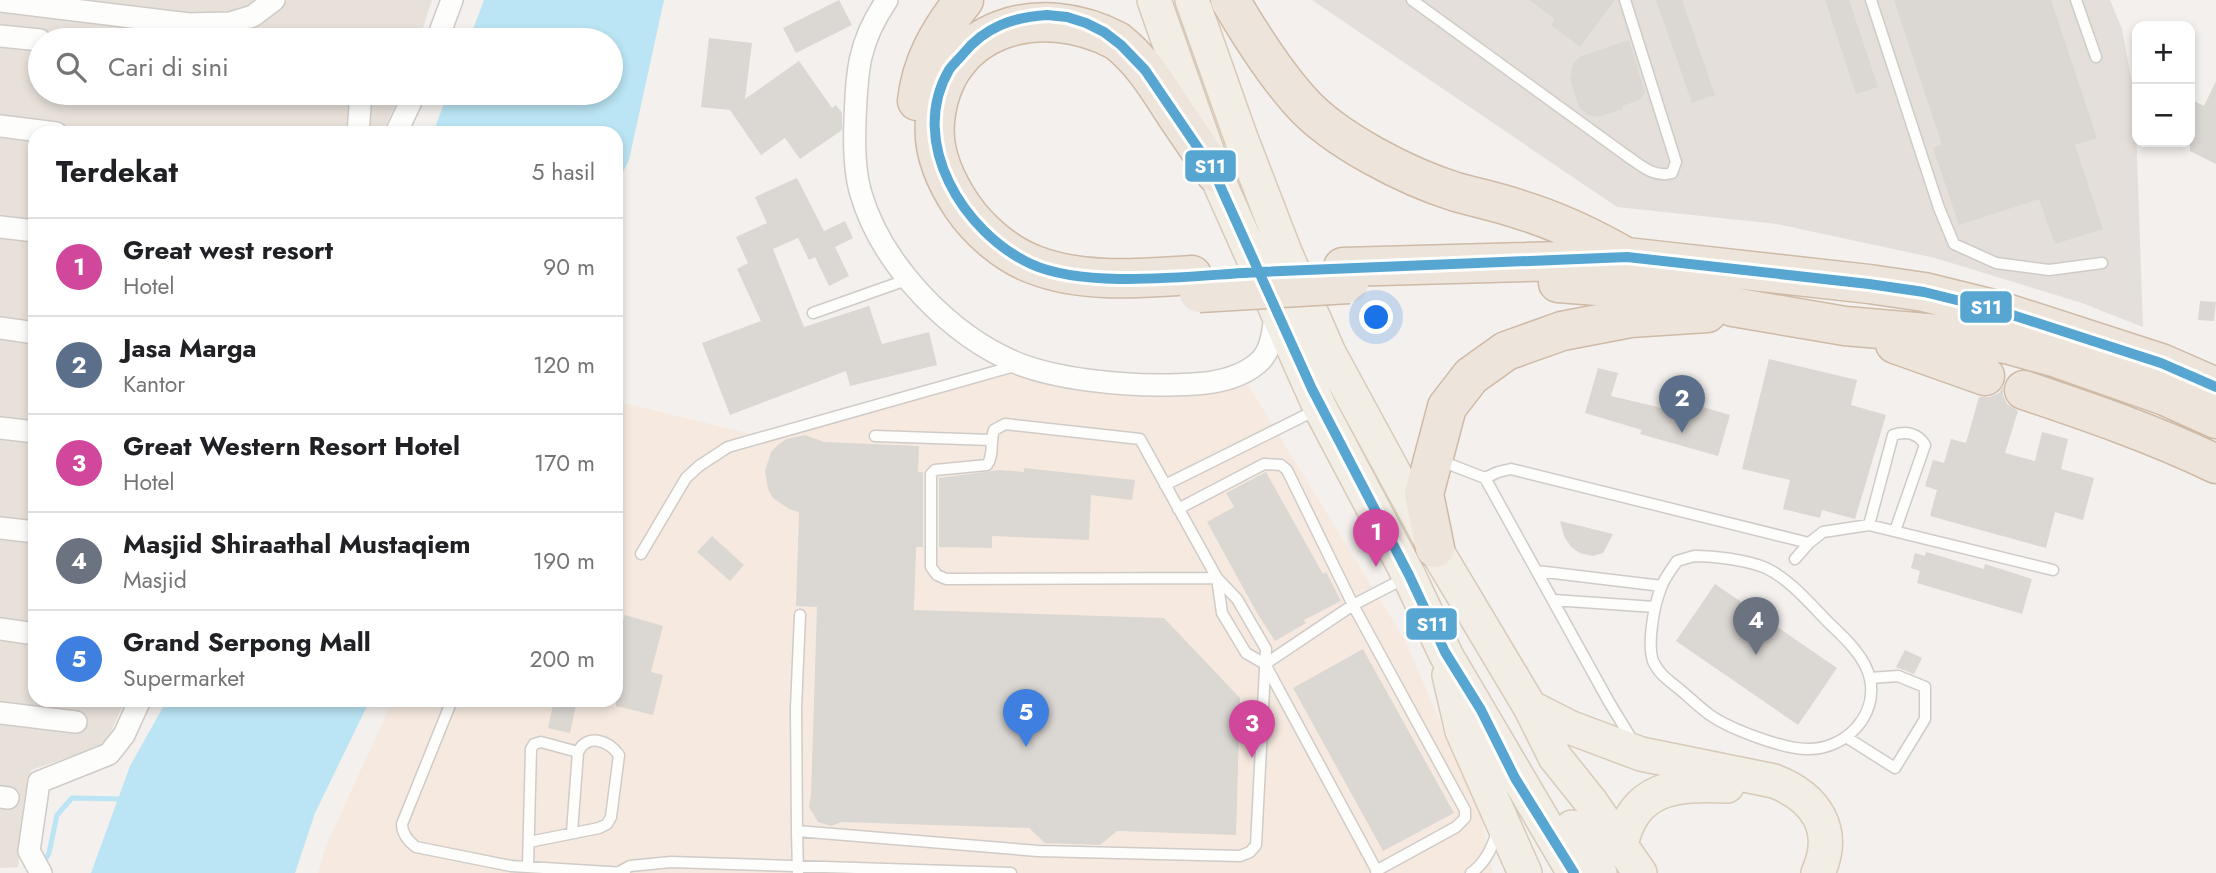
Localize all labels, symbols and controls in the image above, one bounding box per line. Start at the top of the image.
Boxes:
map controls [2132,21,2195,147]
button: + [2132,21,2195,84]
search box [28,28,623,105]
icon: search [52,48,90,86]
text: Cari di sini [108,48,229,86]
button: − [2132,84,2195,147]
line badge: S11 [1184,149,1237,183]
text: Terdekat [56,150,178,193]
text: S11 [1194,153,1226,180]
text: 5 hasil [531,155,595,189]
text: Great west resort [123,231,333,269]
text: 1 [73,250,85,284]
text: 90 m [543,250,595,284]
text: Hotel [123,269,175,303]
line badge: S11 [1959,290,2013,324]
text: S11 [1970,294,2002,321]
your location [1359,300,1393,334]
text: Jasa Marga [123,329,257,367]
text: 2 [71,348,87,382]
text: 120 m [533,348,595,382]
text: Kantor [123,367,185,401]
pin: 2 [1659,375,1705,433]
text: Great Western Resort Hotel [123,427,460,465]
text: 3 [72,446,86,480]
text: 170 m [534,446,595,480]
text: Hotel [123,465,175,499]
pin: 1 [1353,509,1399,567]
text: Masjid Shiraathal Mustaqiem [123,525,471,563]
text: 4 [71,544,87,578]
text: 190 m [533,544,595,578]
text: Masjid [123,563,187,597]
pin: 4 [1733,597,1779,655]
line badge: S11 [1405,607,1458,641]
text: S11 [1416,611,1448,638]
text: Grand Serpong Mall [123,623,371,661]
text: 5 [72,642,86,676]
text: 200 m [529,642,595,676]
text: Supermarket [123,661,245,695]
pin: 5 [1003,689,1049,747]
pin: 3 [1229,700,1275,758]

